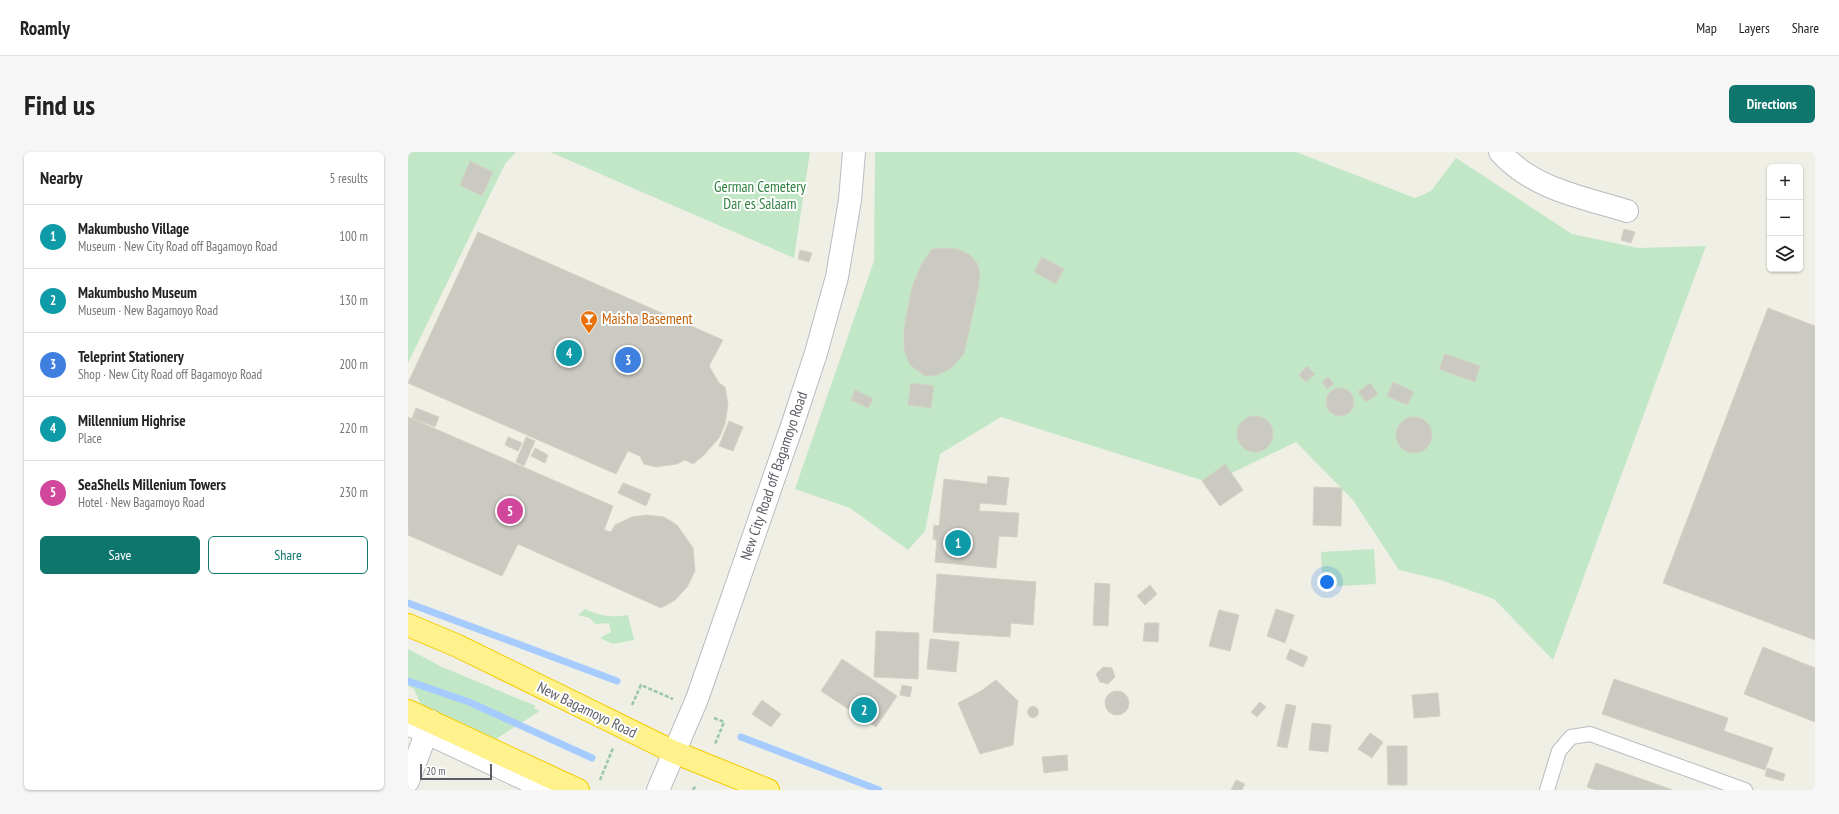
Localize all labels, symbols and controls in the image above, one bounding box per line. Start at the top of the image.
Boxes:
text: Roamly [20,16,70,40]
text: Map [1696,19,1717,37]
text: Layers [1739,19,1770,37]
text: Share [1792,19,1819,37]
button: Directions [1729,85,1815,123]
text: Find us [24,86,95,123]
map controls [1767,164,1803,272]
button: + [1767,164,1803,200]
text: Nearby [40,167,83,189]
text: 5 results [329,170,368,187]
park label: German Cemetery Dar es Salaam [714,177,806,213]
button: − [1767,200,1803,236]
text: Makumbusho Village [78,219,189,238]
text: 1 [50,228,56,245]
text: 100 m [339,228,368,245]
button: layers [1767,236,1803,272]
text: Museum · New City Road off Bagamoyo Road [78,238,277,255]
text: Makumbusho Museum [78,283,197,302]
text: 2 [50,292,56,309]
text: 130 m [339,292,368,309]
text: Museum · New Bagamoyo Road [78,302,218,319]
bar icon: Maisha Basement [579,309,599,334]
place label: Maisha Basement [602,309,693,328]
pin: 4 [556,338,582,368]
pin: 3 [615,345,641,375]
text: Teleprint Stationery [78,347,184,366]
text: 3 [50,356,56,373]
text: 200 m [339,356,368,373]
text: Shop · New City Road off Bagamoyo Road [78,366,262,383]
street label: New City Road off Bagamoyo Road [736,389,811,563]
text: Millennium Highrise [78,411,186,430]
text: 4 [50,420,56,437]
text: 220 m [339,420,368,437]
text: Place [78,430,102,447]
text: SeaShells Millenium Towers [78,475,226,494]
text: 5 [50,484,56,501]
text: 230 m [339,484,368,501]
text: Hotel · New Bagamoyo Road [78,494,205,511]
pin: 5 [497,496,523,526]
pin: 1 [945,528,971,558]
button: Save [40,536,200,574]
button: Share [208,536,368,574]
your location [1317,572,1337,592]
street label: New Bagamoyo Road [534,677,640,742]
pin: 2 [851,695,877,725]
scale bar [420,762,492,781]
text: 20 m [426,764,445,778]

